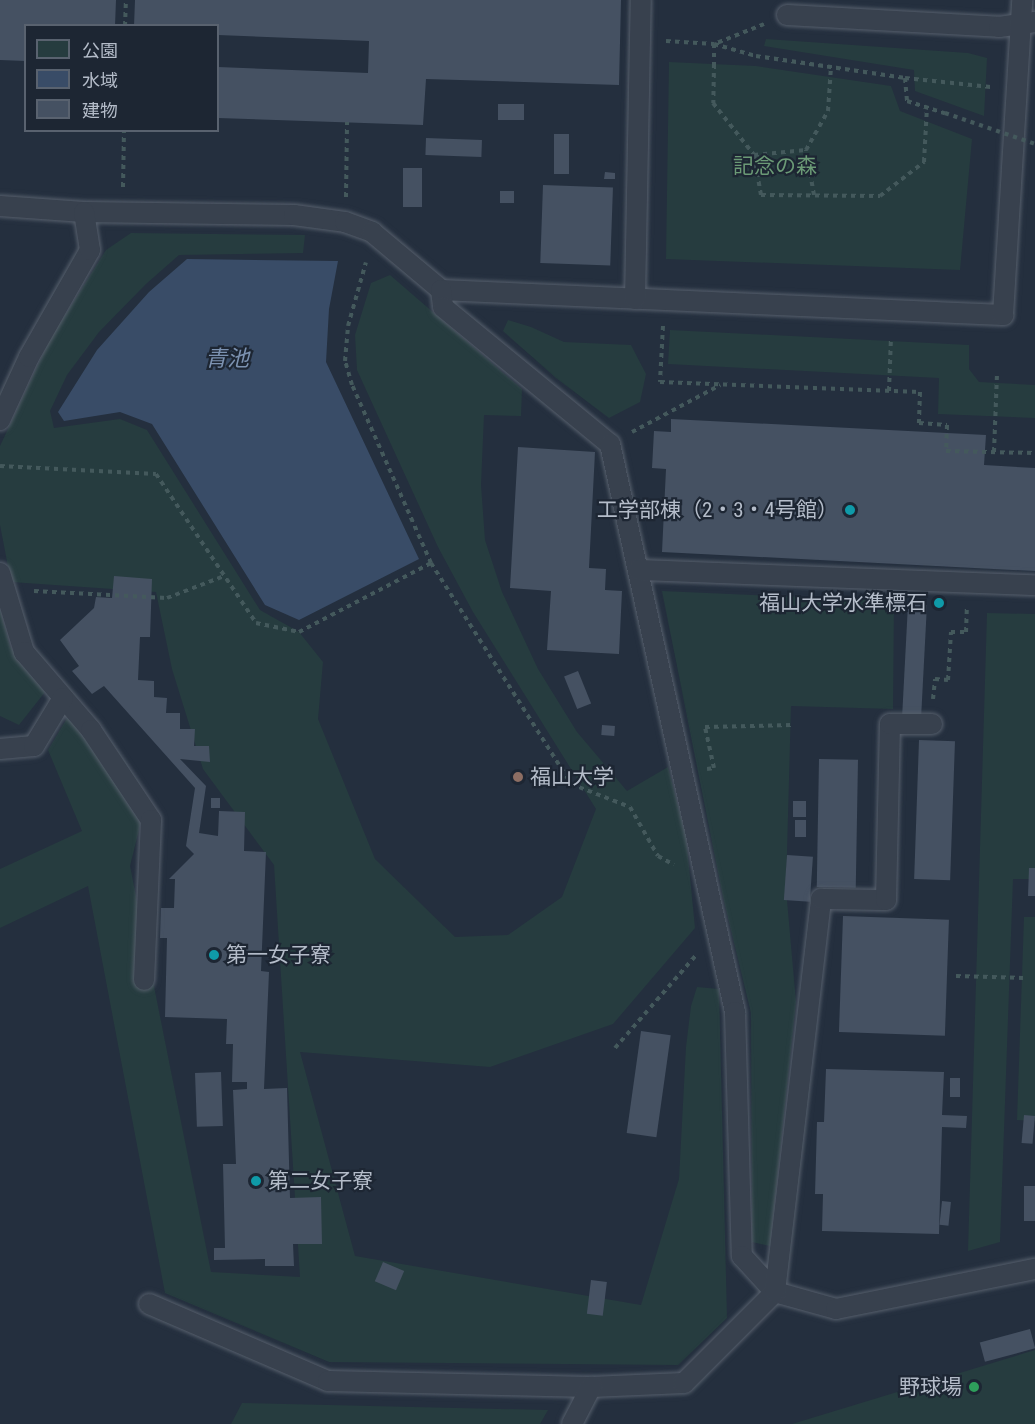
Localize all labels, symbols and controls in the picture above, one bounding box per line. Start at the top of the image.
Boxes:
legend [24,24,219,132]
text: 公園 [82,40,118,61]
text: 水域 [82,70,118,91]
text: 建物 [82,100,118,121]
park label: 記念の森 [733,153,817,179]
water label: 青池 [205,346,249,372]
place label: 工学部棟（2・3・4号館） [597,497,838,523]
marker: 工学部棟（2・3・4号館） [843,503,857,517]
place label: 福山大学水準標石 [759,590,927,616]
marker: 福山大学水準標石 [932,596,946,610]
place label: 福山大学 [530,764,614,790]
marker: 福山大学 [511,770,525,784]
place label: 第一女子寮 [226,942,331,968]
marker: 第一女子寮 [207,948,221,962]
place label: 第二女子寮 [268,1168,373,1194]
marker: 第二女子寮 [249,1174,263,1188]
place label: 野球場 [899,1374,962,1400]
marker: 野球場 [967,1380,981,1394]

